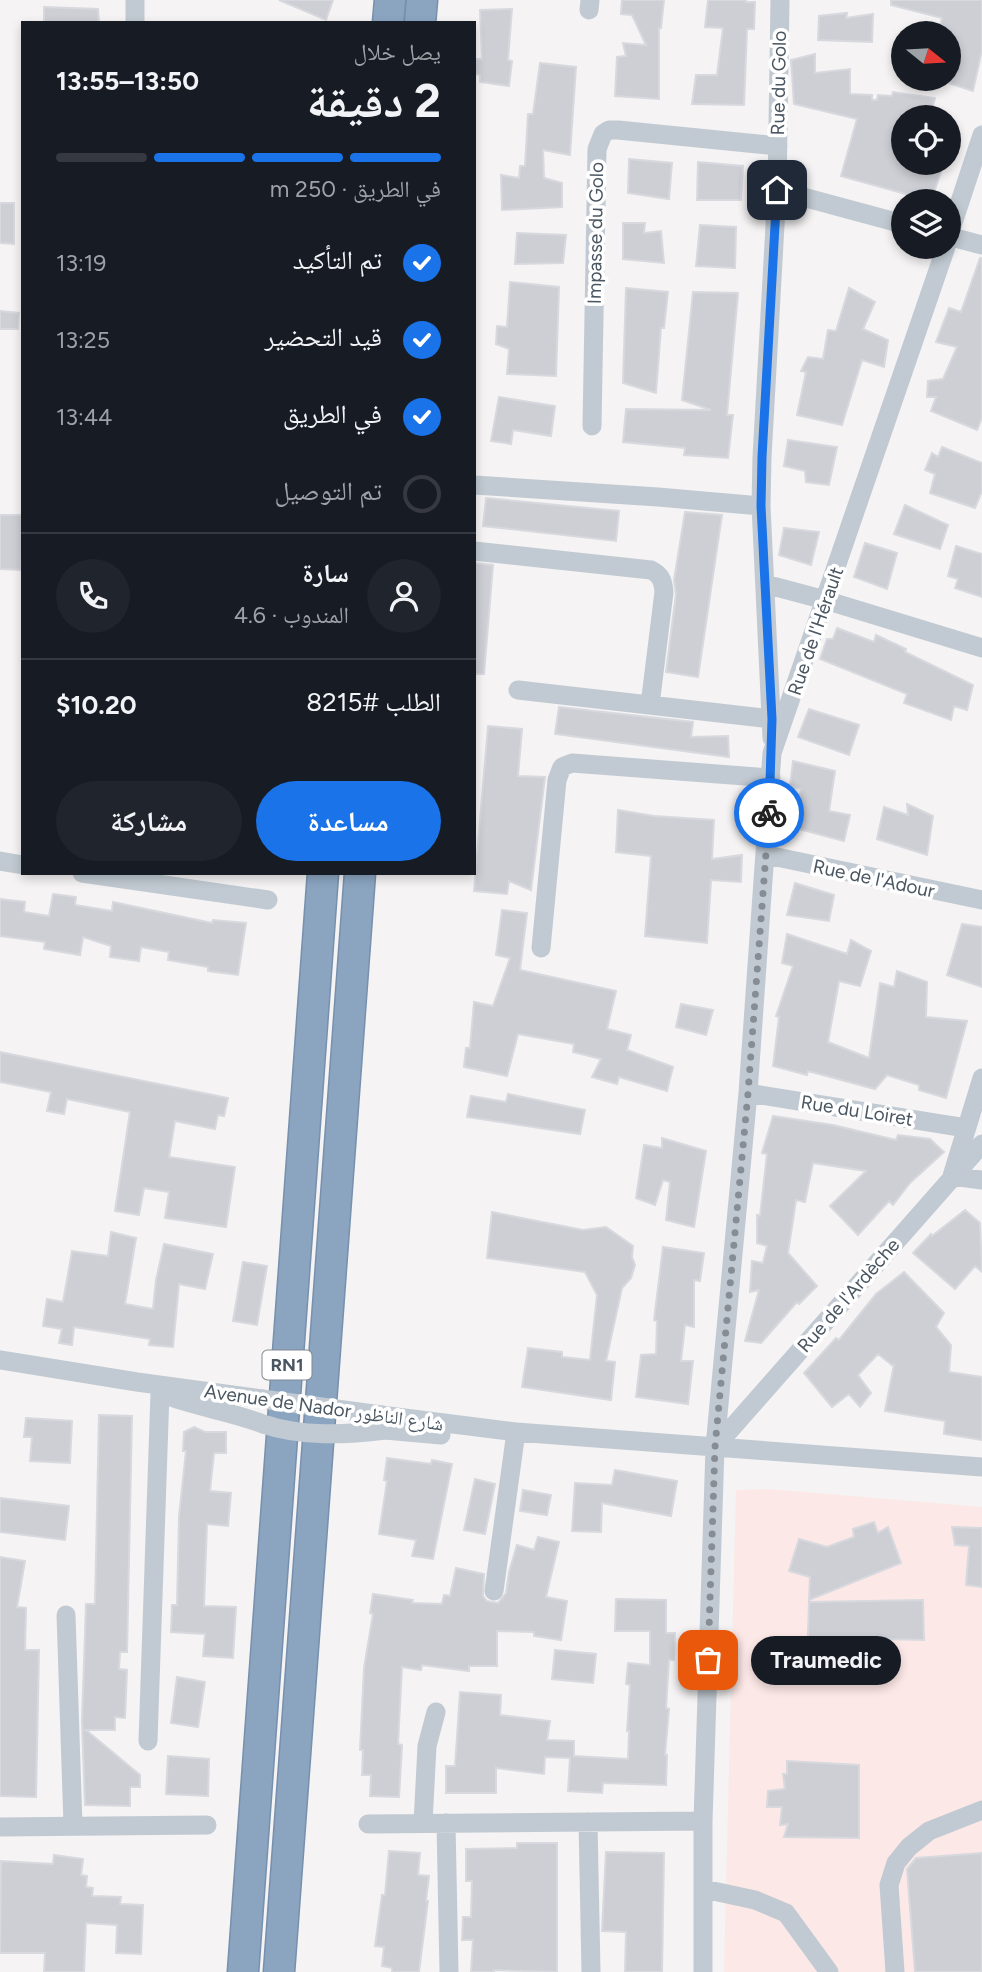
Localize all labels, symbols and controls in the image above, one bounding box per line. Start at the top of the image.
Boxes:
north arrow [891,21,961,91]
map controls [891,21,961,259]
street label: Rue du Golo [766,30,791,136]
text: يصل خلال [354,38,441,66]
text: 13:50–13:55 [56,65,199,97]
text: 2 دقيقة [307,73,441,129]
button: locate [891,105,961,175]
pin [747,160,807,220]
street label: Impasse du Golo [583,162,608,304]
icon: home [758,171,796,209]
text: في الطريق · 250 m [270,175,441,203]
button: layers [891,189,961,259]
text: تم التأكيد [293,244,382,276]
icon: check [403,244,441,282]
text: 13:19 [56,249,106,277]
text: قيد التحضير [265,321,382,353]
icon: check [403,321,441,359]
text: 13:25 [56,326,110,354]
text: في الطريق [283,398,382,430]
icon: check [403,398,441,436]
text: 13:44 [56,403,112,431]
text: تم التوصيل [275,475,382,507]
text: سارة [302,557,349,589]
button: phone [56,559,130,633]
button: person [367,559,441,633]
street label: Rue de l'Hérault [783,564,848,698]
text: المندوب · 4.6 [234,601,349,629]
text: الطلب #8215 [306,686,441,718]
text: $10.20 [56,689,137,721]
courier [734,778,804,848]
button: مشاركة [56,781,242,861]
button: مساعدة [256,781,441,861]
icon: bike [750,794,788,832]
street label: Rue de l'Adour [811,854,937,903]
street label: Rue du Loiret [799,1090,915,1131]
street label: Rue de l'Ardèche [793,1234,904,1357]
road number: RN1 [262,1350,312,1380]
street label: Avenue de Nador شارع الناظور [203,1379,445,1436]
pin [678,1630,738,1690]
callout: Traumedic [750,1636,900,1684]
icon: bag [689,1641,727,1679]
text: Traumedic [770,1646,882,1674]

